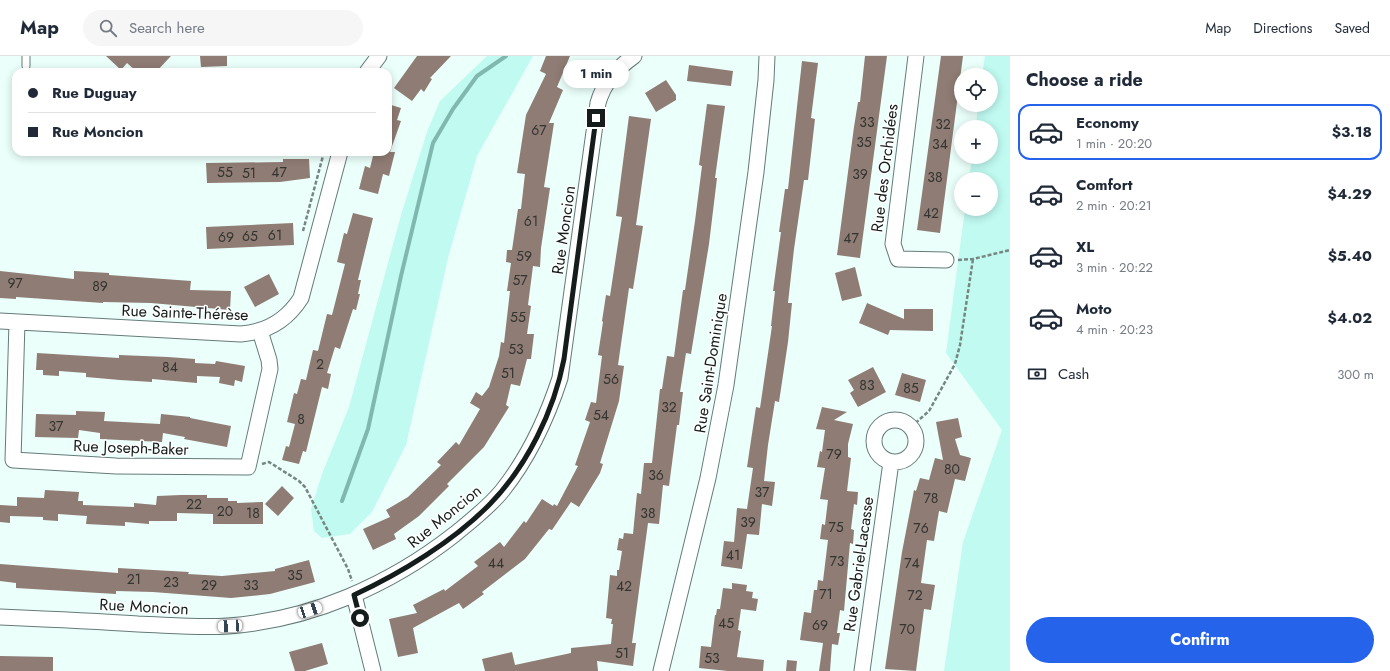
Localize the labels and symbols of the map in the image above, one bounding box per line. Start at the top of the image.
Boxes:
callout: 1 min [563,60,629,88]
street label: Rue des Orchidées [865,103,904,234]
route end [587,109,605,127]
house number: 33 [859,112,875,132]
house number: 32 [935,114,951,134]
house number: 67 [531,120,547,140]
house number: 35 [856,132,872,152]
house number: 34 [932,134,948,154]
house number: 55 [217,162,233,182]
house number: 47 [271,162,287,182]
house number: 51 [242,163,256,183]
house number: 39 [852,164,868,184]
house number: 38 [927,167,943,187]
street label: Rue Moncion [546,184,581,276]
house number: 42 [923,203,939,223]
house number: 61 [524,211,538,231]
house number: 61 [268,225,282,245]
house number: 65 [242,226,258,246]
house number: 69 [218,227,234,247]
house number: 47 [843,228,859,248]
house number: 59 [516,246,532,266]
house number: 57 [512,270,528,290]
house number: 97 [8,273,23,293]
house number: 89 [92,276,108,296]
street label: Rue Saint-Dominique [688,292,733,435]
street label: Rue Sainte-Thérèse [121,299,249,326]
house number: 55 [510,307,526,327]
house number: 53 [508,339,524,359]
house number: 2 [316,354,324,374]
house number: 84 [162,357,178,377]
house number: 51 [501,363,515,383]
house number: 56 [603,369,619,389]
house number: 83 [859,375,875,395]
house number: 85 [903,378,919,398]
house number: 32 [661,397,677,417]
house number: 54 [593,405,609,425]
house number: 8 [297,409,305,429]
house number: 37 [49,416,64,436]
street label: Rue Joseph-Baker [73,434,190,461]
house number: 79 [826,444,842,464]
house number: 80 [944,459,960,479]
house number: 36 [648,465,664,485]
street label: Rue Moncion [402,479,486,553]
house number: 37 [755,482,770,502]
house number: 78 [924,488,939,508]
house number: 22 [186,494,202,514]
street label: Rue Gabriel-Lacasse [838,495,879,633]
house number: 20 [217,501,233,521]
house number: 18 [246,503,260,523]
house number: 38 [640,503,656,523]
house number: 39 [740,512,756,532]
house number: 75 [828,517,844,537]
house number: 76 [913,518,929,538]
house number: 41 [726,545,740,565]
house number: 73 [830,551,845,571]
house number: 44 [488,553,504,573]
house number: 74 [904,553,920,573]
house number: 35 [287,565,303,585]
house number: 21 [127,569,141,589]
house number: 23 [163,572,179,592]
house number: 29 [201,575,217,595]
house number: 33 [243,575,259,595]
house number: 42 [616,576,632,596]
house number: 71 [819,584,833,604]
house number: 72 [907,585,923,605]
street label: Rue Moncion [99,593,189,620]
car [297,601,323,619]
route start [351,609,369,627]
house number: 45 [718,613,734,633]
house number: 69 [812,615,828,635]
car [218,619,242,633]
house number: 70 [899,619,915,639]
house number: 51 [615,643,629,663]
house number: 53 [704,648,720,668]

